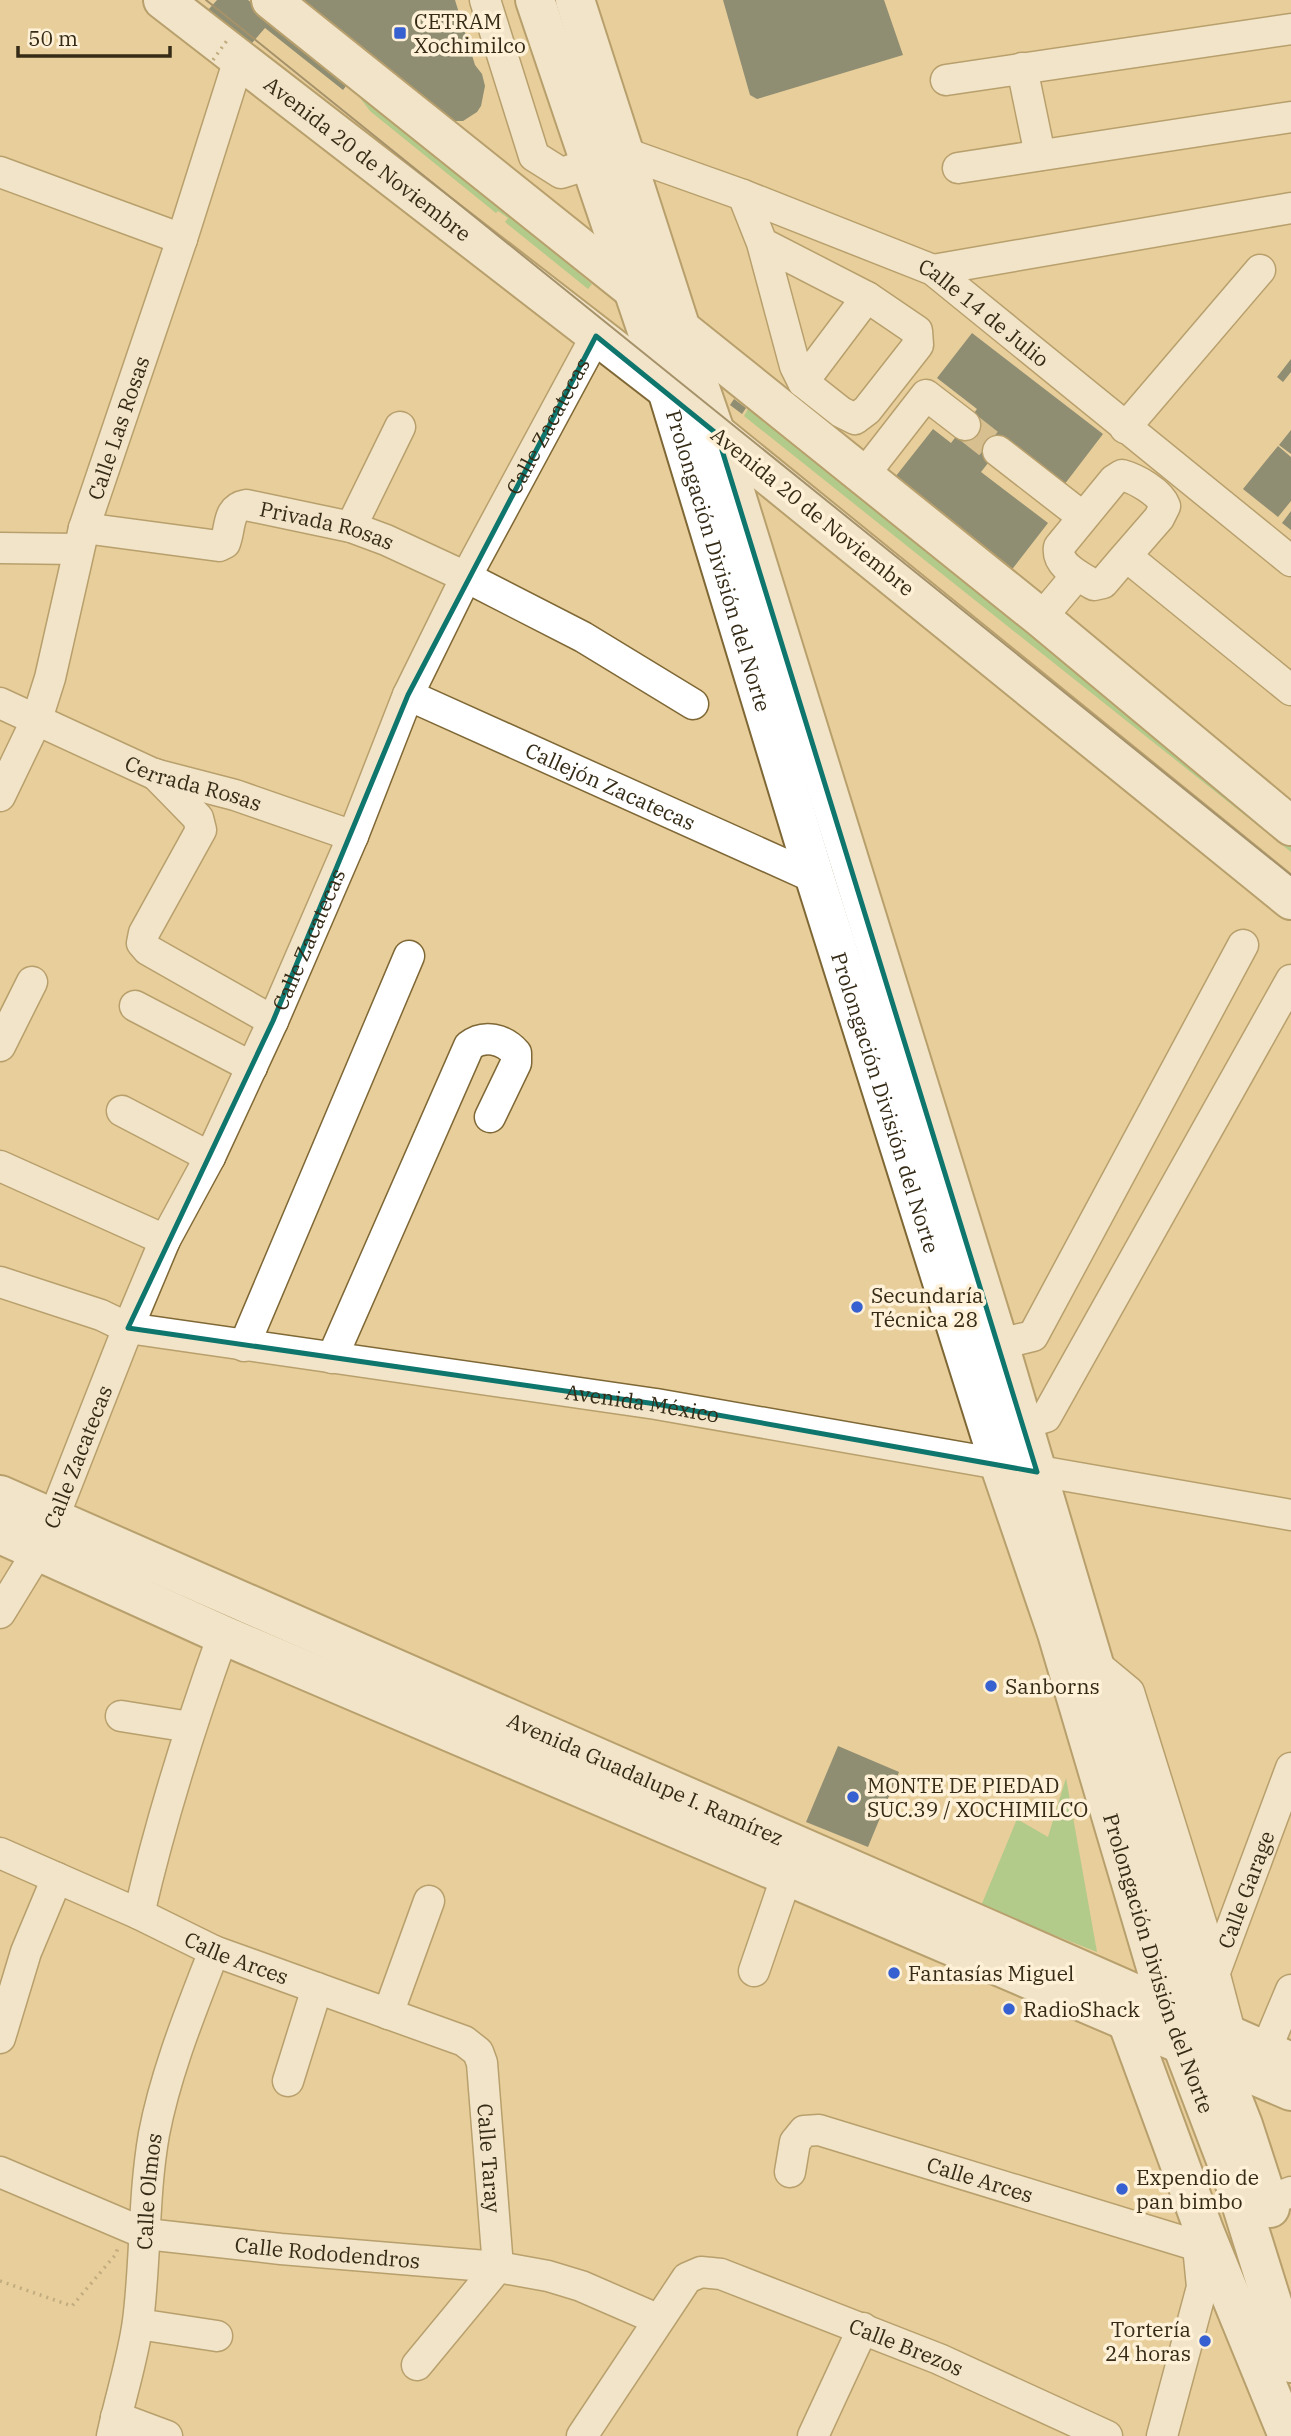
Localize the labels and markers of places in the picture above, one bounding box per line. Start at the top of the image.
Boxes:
place label: CETRAM Xochimilco [414,7,526,59]
marker: CETRAM Xochimilco [392,25,408,41]
place label: Secundaría Técnica 28 [871,1281,983,1333]
marker: Secundaría Técnica 28 [849,1299,865,1315]
place label: Sanborns [1005,1672,1100,1700]
marker: Sanborns [983,1678,999,1694]
place label: MONTE DE PIEDAD SUC.39 / XOCHIMILCO [867,1771,1088,1823]
marker: MONTE DE PIEDAD SUC.39 / XOCHIMILCO [845,1789,861,1805]
place label: Fantasías Miguel [908,1959,1074,1987]
marker: Fantasías Miguel [886,1965,902,1981]
place label: RadioShack [1023,1995,1141,2023]
marker: RadioShack [1001,2001,1017,2017]
place label: Expendio de pan bimbo [1136,2163,1259,2215]
marker: Expendio de pan bimbo [1114,2181,1130,2197]
place label: Tortería 24 horas [1105,2315,1191,2367]
marker: Tortería 24 horas [1197,2333,1213,2349]

